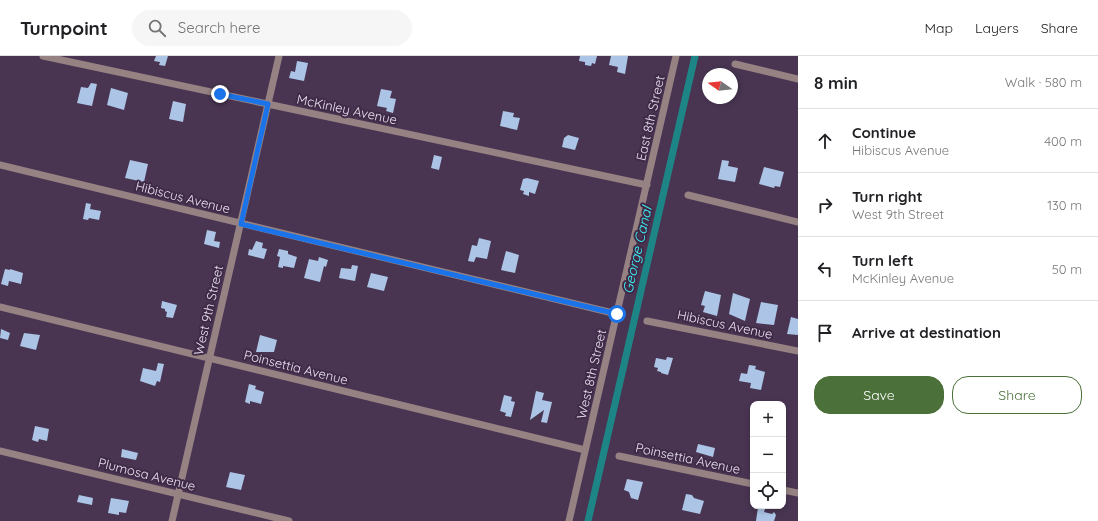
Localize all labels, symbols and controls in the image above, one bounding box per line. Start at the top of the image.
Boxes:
search box [132,10,412,46]
text: Turnpoint [20,16,108,40]
icon: search [146,17,168,39]
text: Search here [178,18,261,37]
text: Map [924,19,953,37]
text: Layers [975,19,1019,37]
text: Share [1041,19,1078,37]
north arrow [702,68,738,104]
text: 8 min [814,72,858,93]
street label: East 8th Street [632,74,668,162]
text: Walk · 580 m [1005,74,1082,90]
route end [211,85,229,103]
street label: McKinley Avenue [295,91,399,127]
text: Continue [852,123,916,142]
icon: ahead [814,130,836,152]
text: 400 m [1044,133,1082,149]
text: Hibiscus Avenue [852,142,949,158]
street label: Hibiscus Avenue [134,177,232,217]
text: Turn right [852,187,923,206]
icon: right [814,194,836,216]
text: 130 m [1047,197,1082,213]
water label: George Canal [618,203,656,295]
text: West 9th Street [852,206,944,222]
text: Turn left [852,251,914,270]
icon: left [814,258,836,280]
text: 50 m [1052,261,1082,277]
street label: West 9th Street [190,263,226,357]
text: McKinley Avenue [852,270,954,286]
route start [608,305,626,323]
street label: Hibiscus Avenue [676,306,774,342]
icon: arrive [814,322,836,344]
text: Arrive at destination [852,323,1001,342]
street label: West 8th Street [573,328,609,420]
street label: Poinsettia Avenue [242,346,350,388]
button: Save [814,376,944,414]
button: Share [952,376,1082,414]
map controls [750,401,786,509]
button: + [750,401,786,437]
button: − [750,437,786,473]
street label: Poinsettia Avenue [634,439,742,477]
street label: Plumosa Avenue [97,454,197,494]
button: locate [750,473,786,509]

